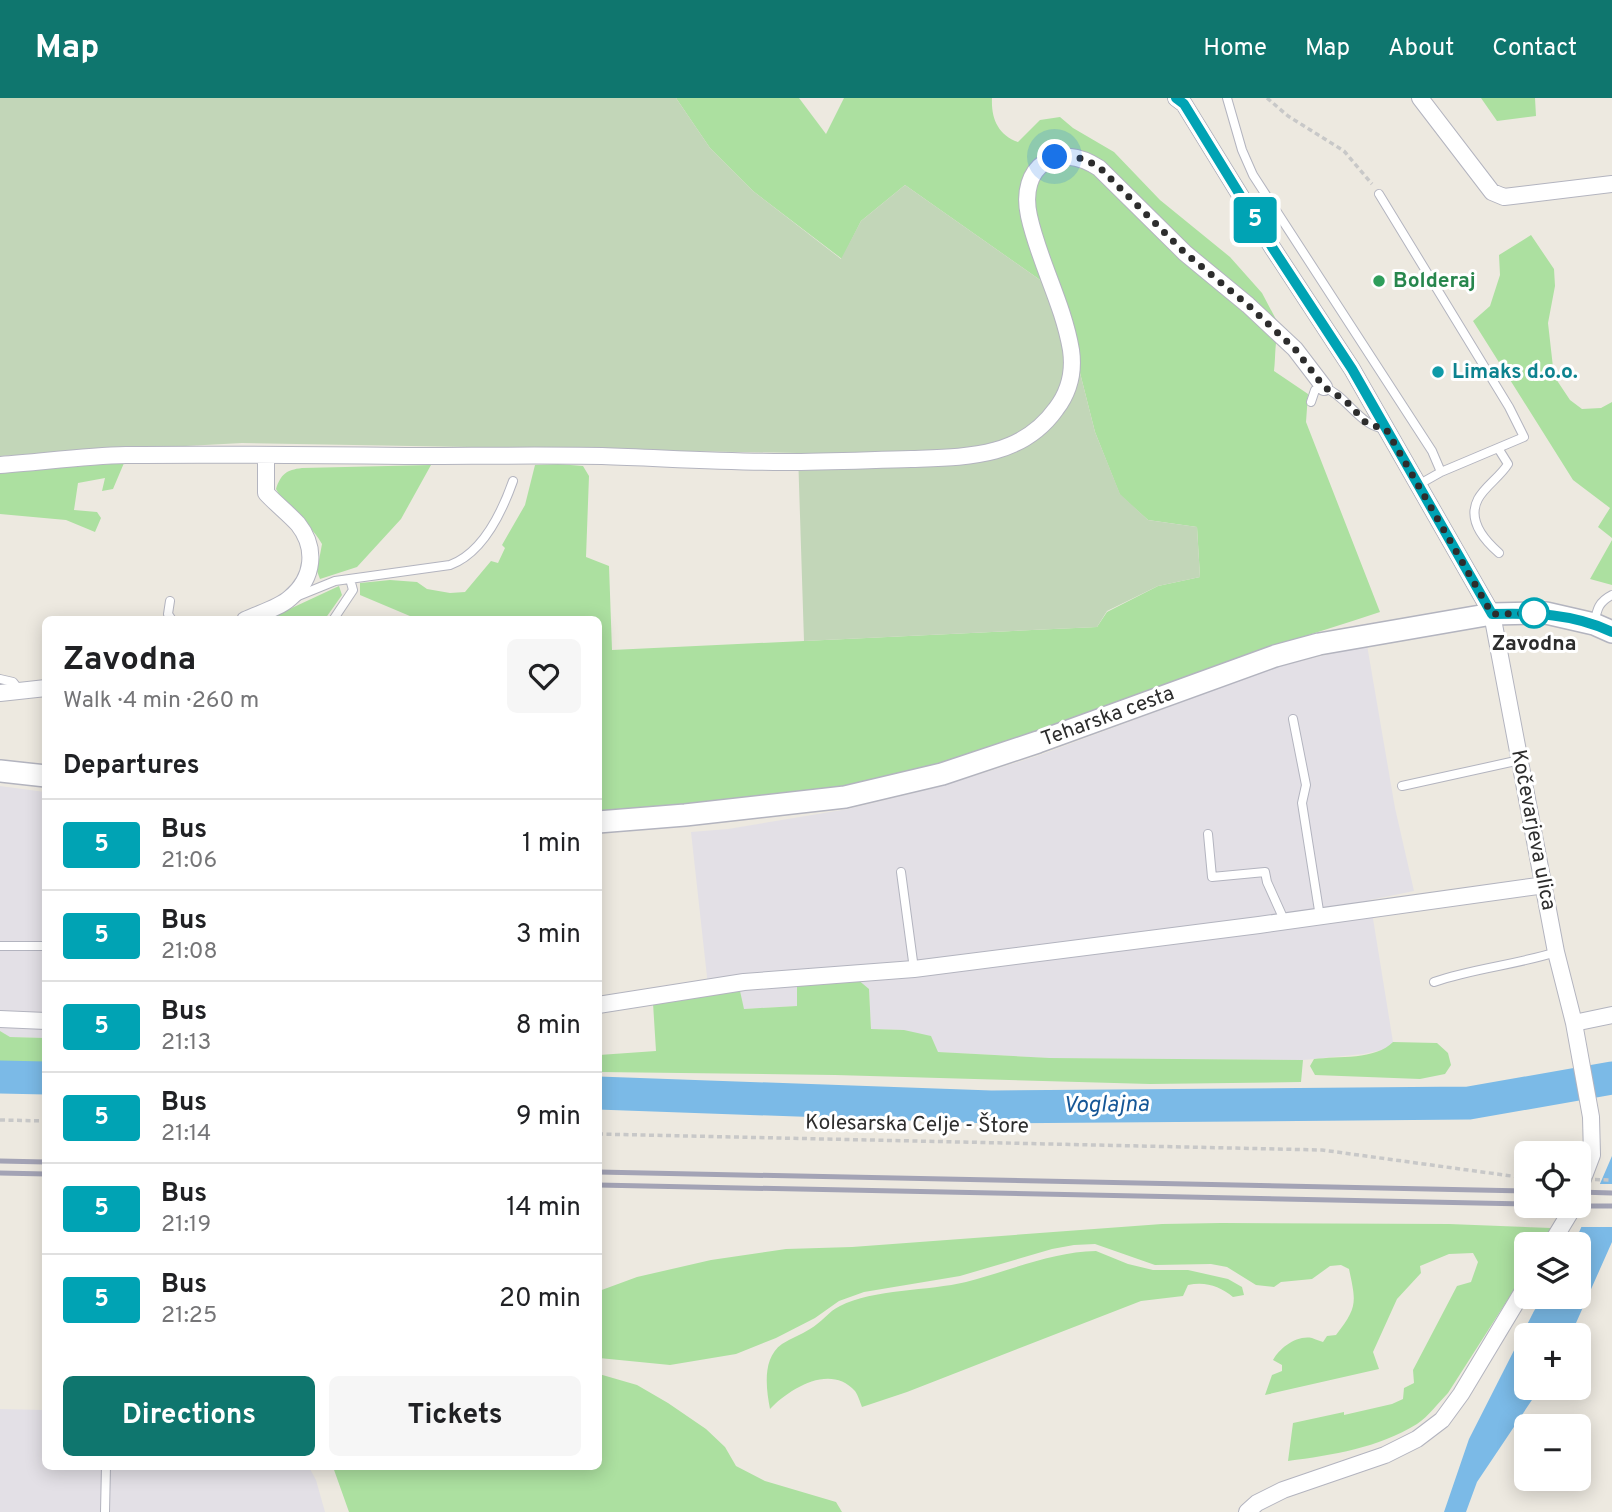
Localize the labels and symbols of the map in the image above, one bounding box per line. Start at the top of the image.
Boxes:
your location [1037,139,1072,174]
line badge: 5 [1232,197,1278,243]
place label: Bolderaj [1393,268,1476,295]
marker: Bolderaj [1371,273,1387,289]
place label: Limaks d.o.o. [1452,359,1578,386]
marker: Limaks d.o.o. [1430,364,1446,380]
marker: Zavodna [1519,598,1549,628]
place label: Zavodna [1492,631,1576,658]
street label: Teharska cesta [1038,680,1178,754]
street label: Kočevarjeva ulica [1504,747,1562,913]
water label: Voglajna [1063,1091,1149,1121]
street label: Kolesarska Celje - Štore [805,1109,1029,1140]

